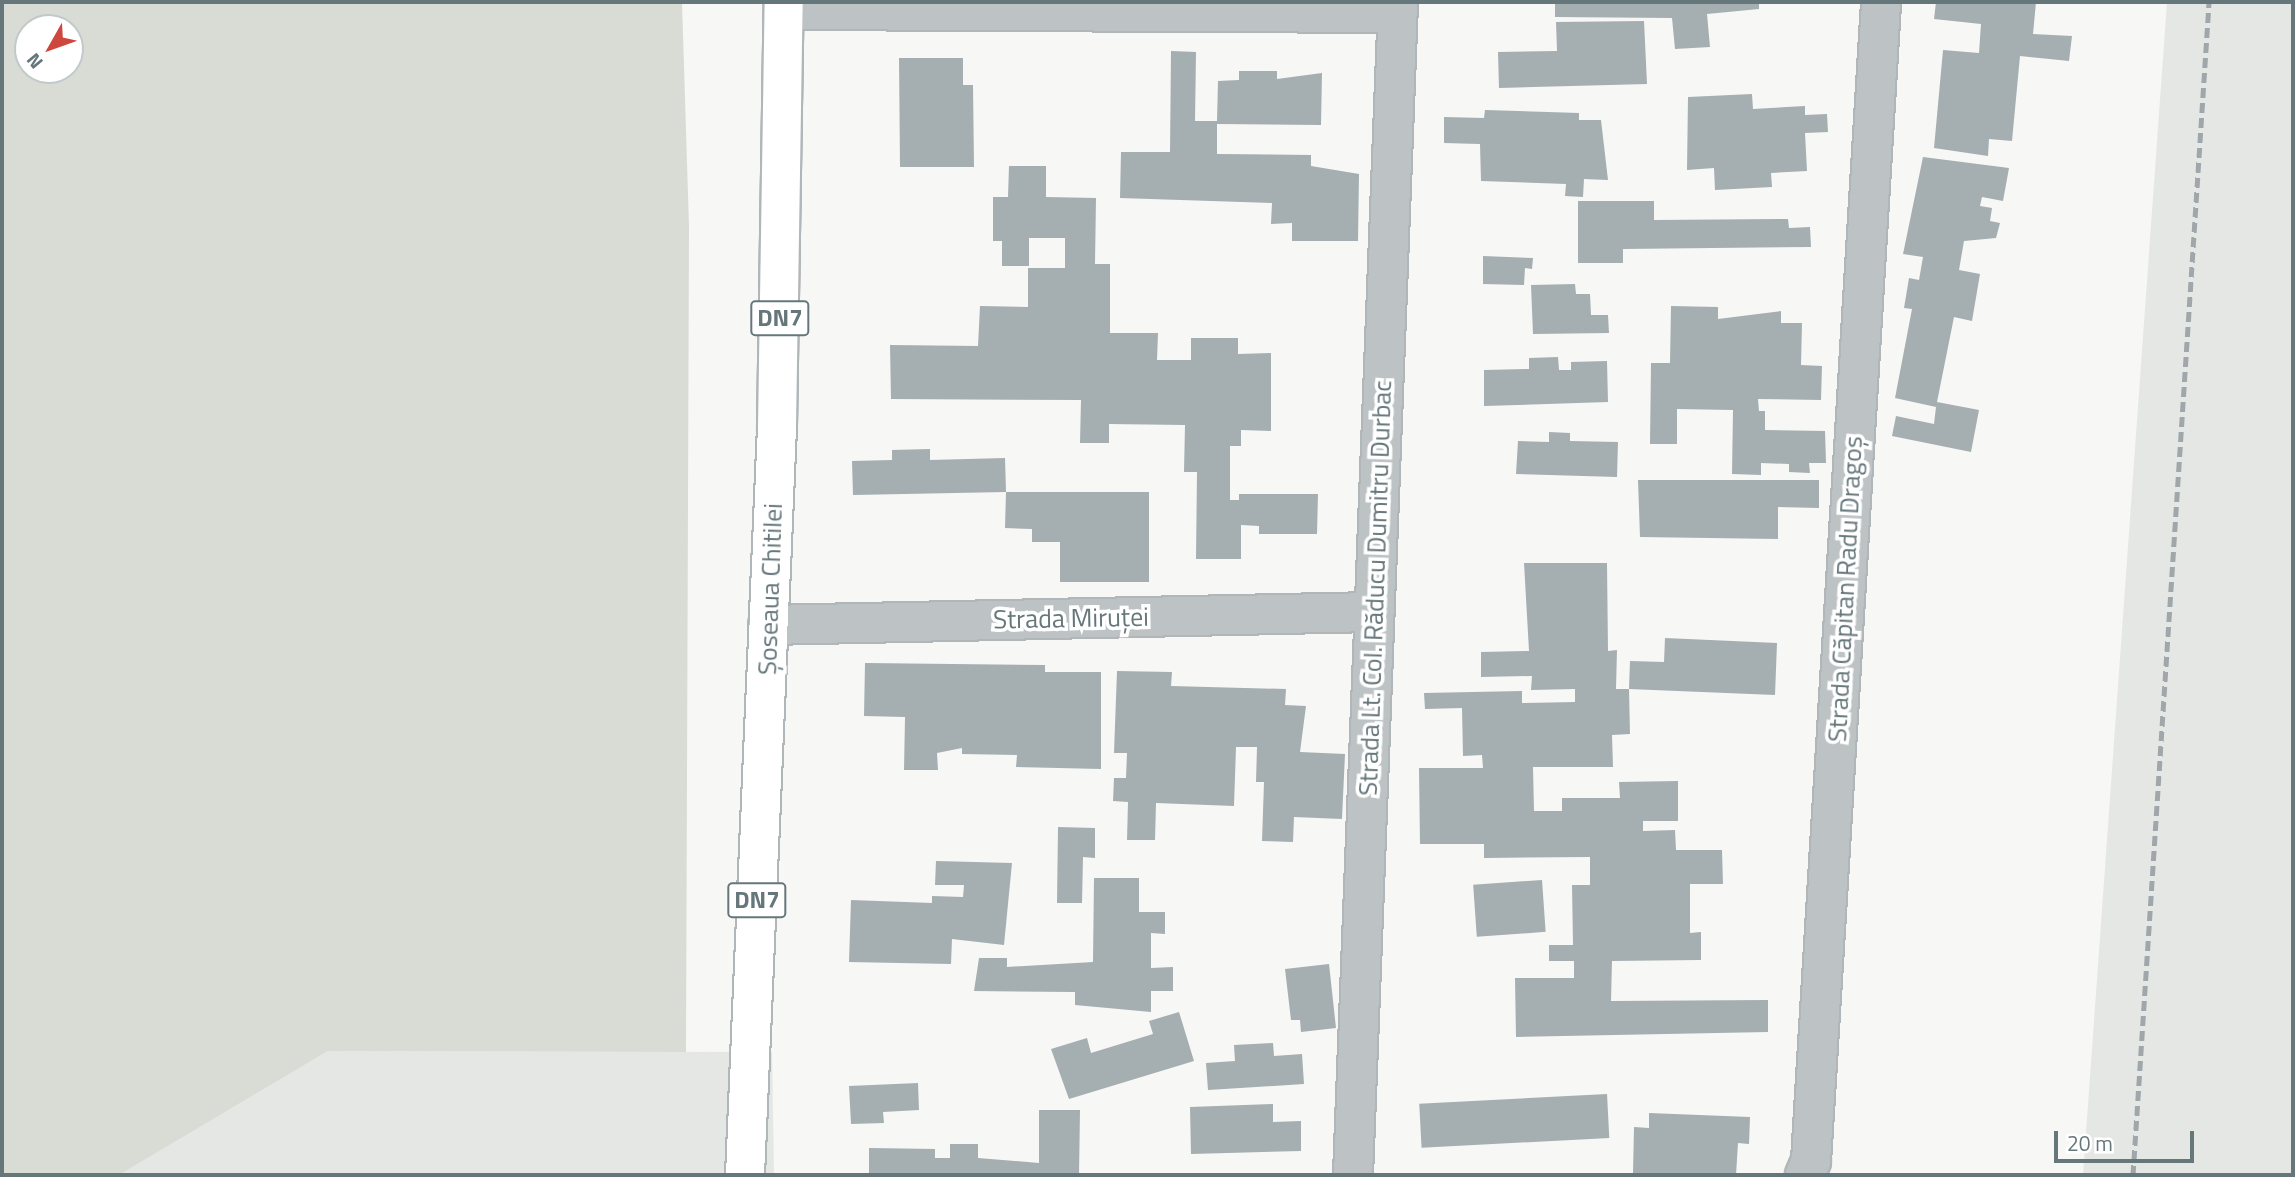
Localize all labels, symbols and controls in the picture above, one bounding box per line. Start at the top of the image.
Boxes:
north arrow [14,14,84,84]
text: N [19,47,49,76]
road number: DN7 [750,298,810,338]
street label: Strada Lt. Col. Răducu Dumitru Durbac [1352,380,1398,796]
street label: Strada Căpitan Radu Dragoș [1821,435,1869,743]
street label: Șoseaua Chitilei [751,502,789,676]
street label: Strada Miruței [993,601,1149,635]
road number: DN7 [727,880,787,920]
scale bar [2057,1118,2197,1162]
text: 20 m [2067,1127,2113,1159]

